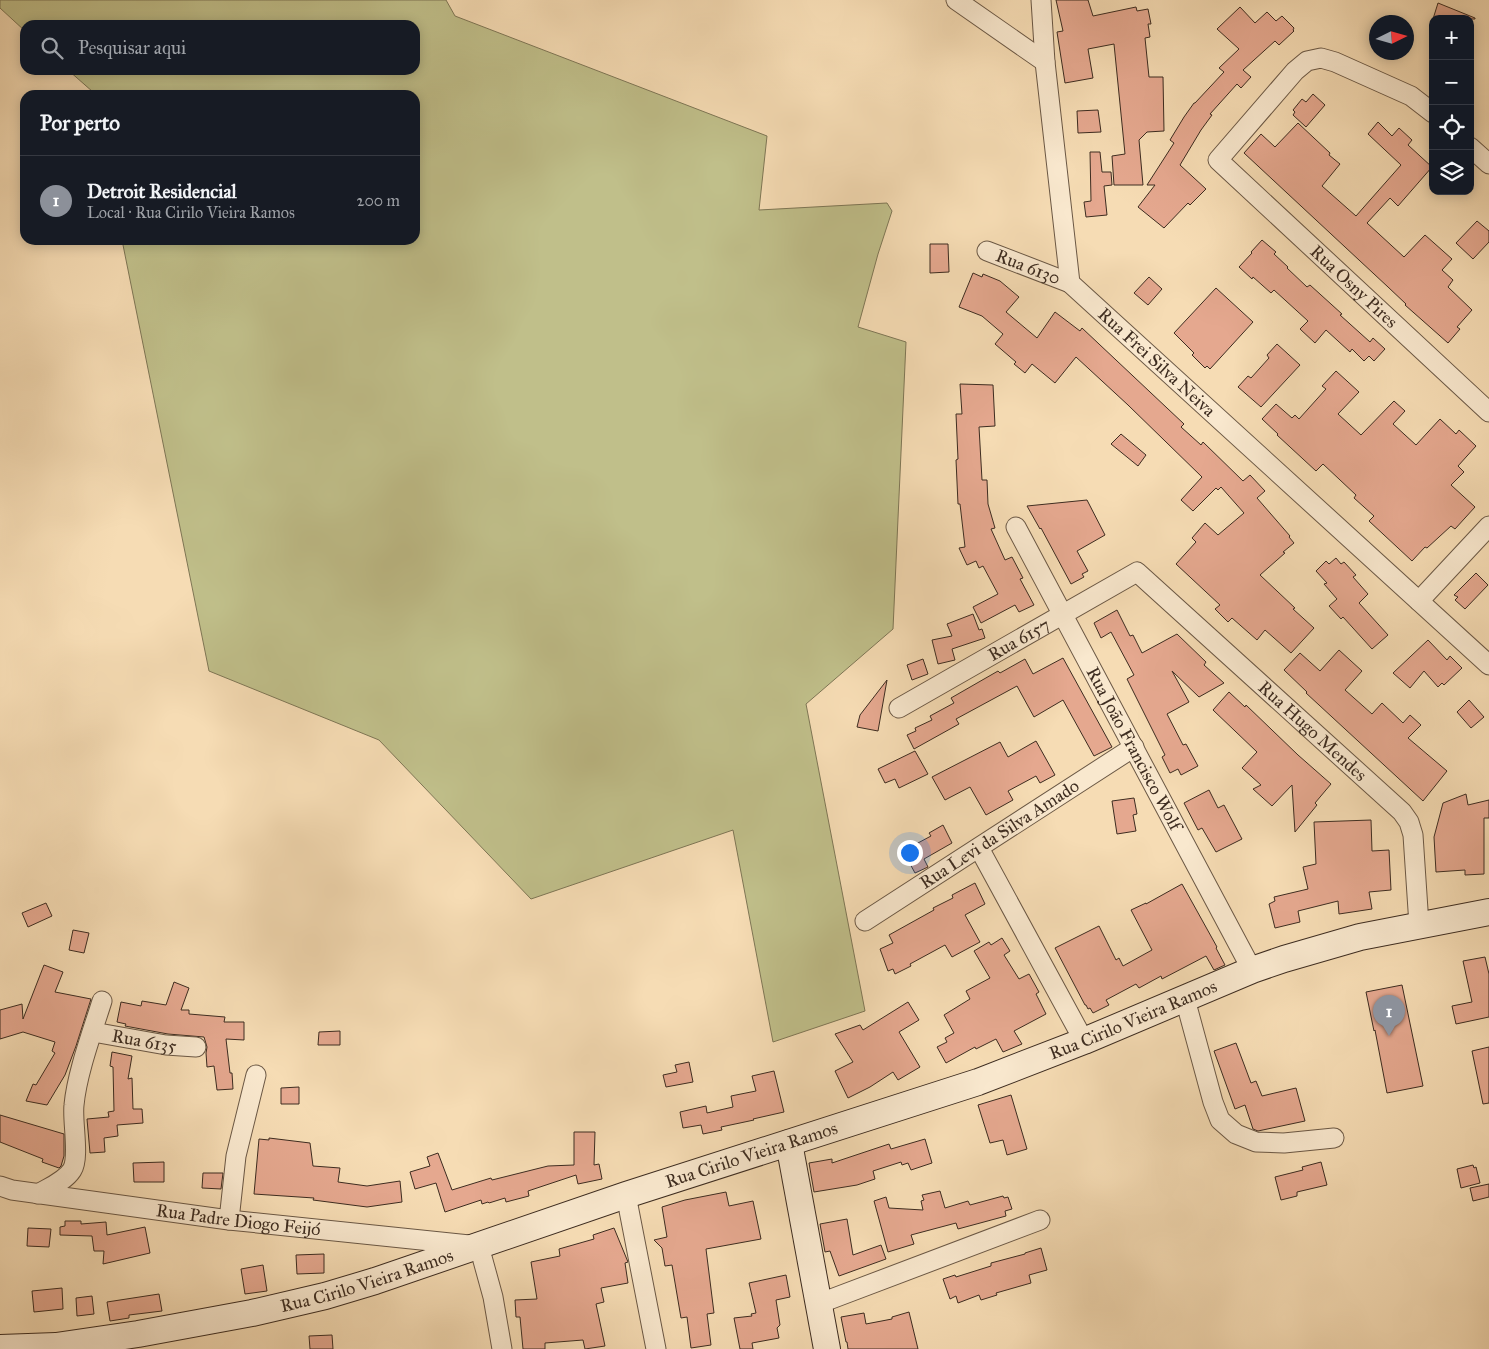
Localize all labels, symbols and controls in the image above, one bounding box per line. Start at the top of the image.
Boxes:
north arrow [1369,15,1414,60]
map controls [1429,15,1474,195]
button: + [1429,15,1474,60]
search box [20,20,420,75]
icon: search [38,34,66,62]
text: Pesquisar aqui [78,36,186,59]
button: − [1429,60,1474,105]
button: locate [1429,105,1474,150]
text: Por perto [40,110,120,136]
button: layers [1429,150,1474,195]
text: Detroit Residencial [87,180,237,203]
text: 1 [53,191,59,210]
text: 200 m [357,191,400,210]
text: Local · Rua Cirilo Vieira Ramos [87,203,295,222]
street label: Rua Osny Pires [1306,240,1402,333]
street label: Rua 6130 [993,244,1064,289]
street label: Rua Frei Silva Neiva [1093,303,1220,422]
street label: Rua 6157 [984,613,1054,666]
street label: Rua João Francisco Wolf [1081,663,1188,837]
street label: Rua Hugo Mendes [1254,676,1371,786]
street label: Rua Levi da Silva Amado [915,774,1083,894]
your location [897,840,923,866]
street label: Rua Cirilo Vieira Ramos [1046,975,1220,1064]
pin: 1 [1373,995,1405,1036]
street label: Rua 6135 [110,1025,178,1057]
street label: Rua Cirilo Vieira Ramos [662,1117,840,1193]
street label: Rua Padre Diogo Feijó [155,1199,322,1240]
street label: Rua Cirilo Vieira Ramos [278,1244,456,1317]

